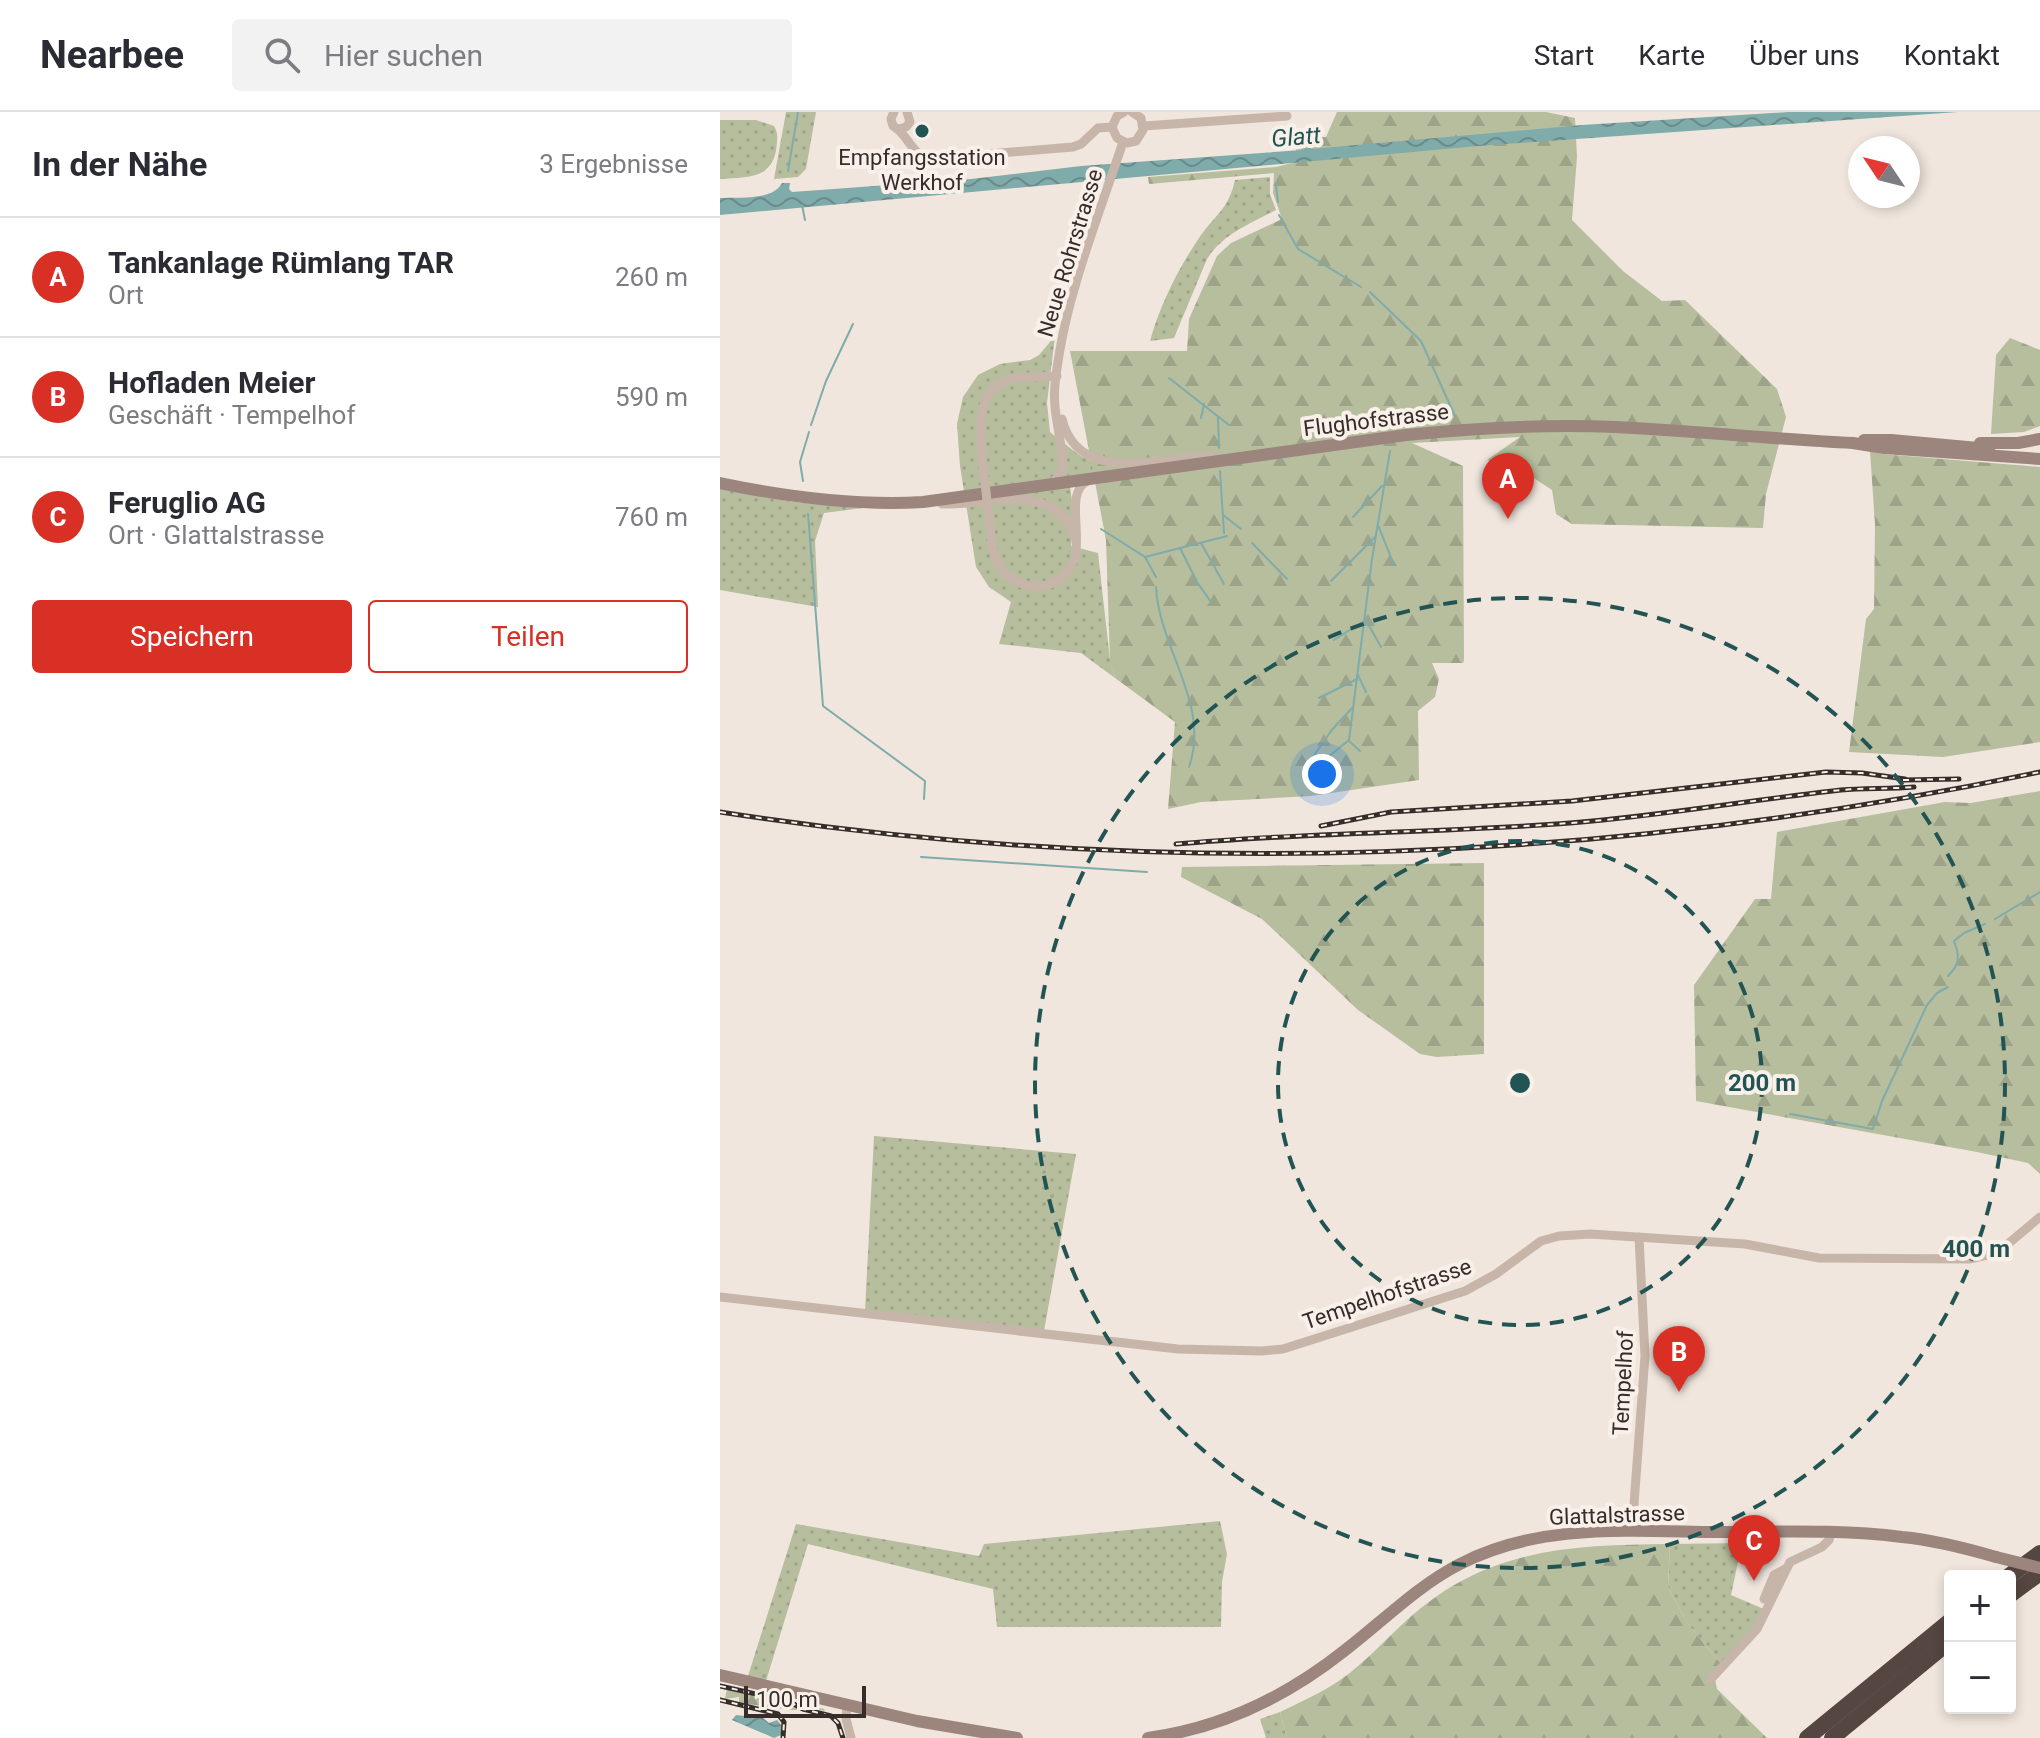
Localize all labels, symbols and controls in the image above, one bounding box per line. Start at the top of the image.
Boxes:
search box [232,19,792,91]
text: Nearbee [40,33,184,77]
icon: search [260,33,304,77]
text: Hier suchen [324,38,483,73]
text: Start [1534,39,1594,72]
text: Karte [1638,39,1705,72]
text: Über uns [1749,39,1860,72]
text: Kontakt [1904,39,2000,72]
water label: Glatt [1270,121,1322,153]
marker: Empfangsstation Werkhof [913,122,931,140]
north arrow [1848,136,1920,208]
text: In der Nähe [32,144,207,184]
place label: Empfangsstation Werkhof [838,145,1006,195]
text: 3 Ergebnisse [539,149,688,179]
street label: Neue Rohrstrasse [1033,166,1107,340]
text: Tankanlage Rümlang TAR [108,245,454,280]
text: A [49,262,67,292]
text: 260 m [615,262,688,292]
text: Ort [108,280,144,310]
text: Hofladen Meier [108,365,316,400]
text: B [50,382,66,412]
text: 590 m [615,382,688,412]
street label: Flughofstrasse [1302,399,1450,441]
text: Geschäft · Tempelhof [108,400,355,430]
pin: A [1482,453,1534,519]
text: Feruglio AG [108,485,266,520]
text: C [49,502,67,532]
text: 760 m [615,502,688,532]
text: Ort · Glattalstrasse [108,520,324,550]
button: Speichern [32,600,352,673]
button: Teilen [368,600,688,673]
your location [1302,754,1342,794]
centre of rings [1506,1069,1534,1097]
text: 200 m [1728,1069,1796,1097]
text: 400 m [1942,1235,2010,1263]
street label: Tempelhofstrasse [1299,1253,1475,1335]
pin: B [1653,1326,1705,1392]
street label: Tempelhof [1608,1330,1638,1436]
street label: Glattalstrasse [1549,1500,1685,1530]
pin: C [1728,1515,1780,1581]
map controls [1944,1570,2016,1714]
button: + [1944,1570,2016,1642]
button: − [1944,1642,2016,1714]
scale bar [744,1682,866,1718]
text: 100 m [756,1687,818,1712]

